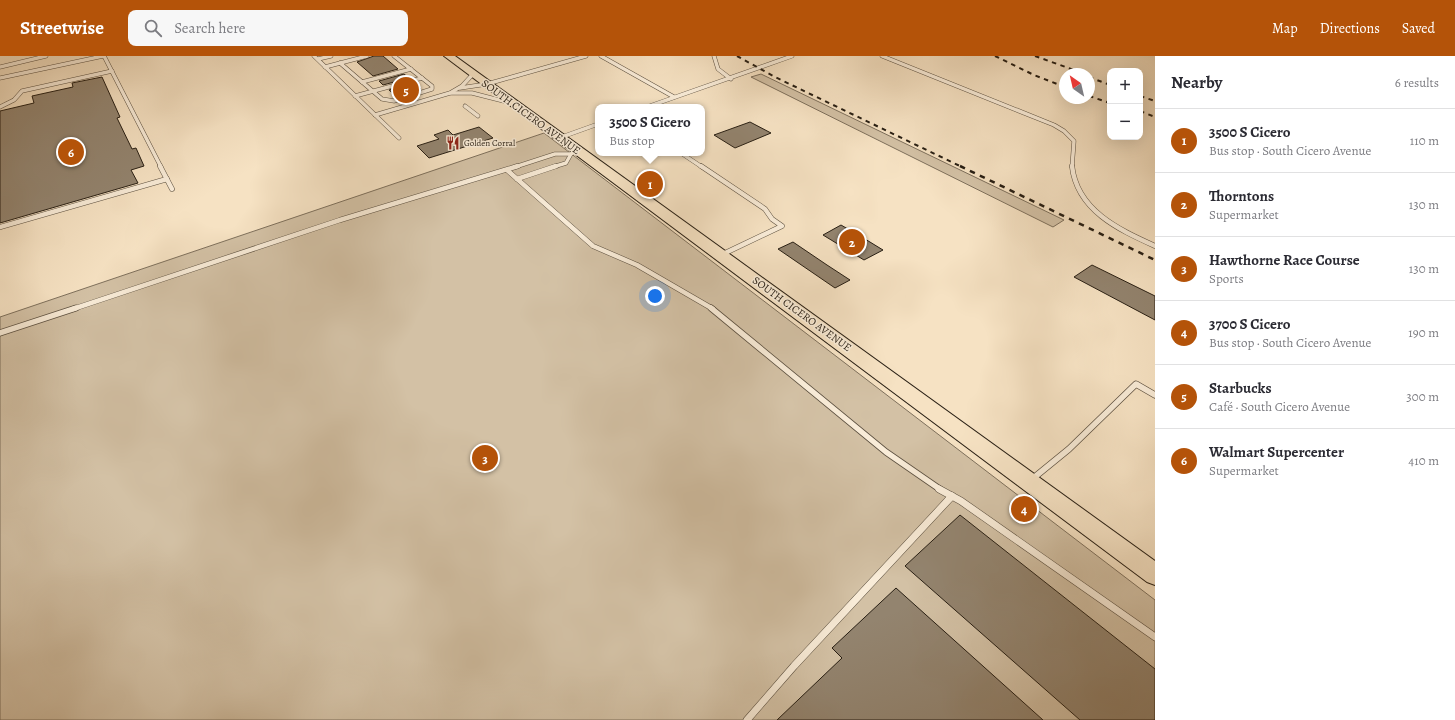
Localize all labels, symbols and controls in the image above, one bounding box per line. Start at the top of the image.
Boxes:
search box [128,10,408,46]
text: Streetwise [20,15,104,41]
icon: search [142,17,164,39]
text: Search here [174,18,245,38]
text: Map [1272,19,1298,38]
text: Directions [1320,19,1380,38]
text: Saved [1402,19,1435,38]
north arrow [1059,68,1095,104]
map controls [1107,68,1143,140]
button: + [1107,68,1143,104]
text: Nearby [1171,71,1222,94]
text: 6 results [1395,74,1439,91]
pin: 5 [393,75,419,105]
street label: SOUTH CICERO AVENUE [478,76,584,158]
popup [595,104,705,156]
button: − [1107,104,1143,140]
text: 3500 S Cicero [609,112,691,132]
text: 3500 S Cicero [1209,122,1291,142]
text: Bus stop [609,132,655,149]
text: 1 [1182,132,1186,149]
text: 110 m [1410,132,1439,149]
restaurant icon: Golden Corral [445,135,461,151]
pin: 6 [58,137,84,167]
place label: Golden Corral [464,137,516,149]
text: Bus stop · South Cicero Avenue [1209,142,1371,159]
pin: 1 [637,169,663,199]
text: Thorntons [1209,186,1274,206]
text: 2 [1181,196,1187,213]
text: 130 m [1409,196,1439,213]
text: Supermarket [1209,206,1279,223]
pin: 2 [839,227,865,257]
text: Hawthorne Race Course [1209,250,1360,270]
text: 3 [1181,260,1187,277]
text: 130 m [1409,260,1439,277]
text: Sports [1209,270,1244,287]
street label: SOUTH CICERO AVENUE [749,273,855,355]
your location [645,286,665,306]
text: 3700 S Cicero [1209,314,1291,334]
text: 4 [1181,324,1187,341]
text: 190 m [1408,324,1439,341]
text: Bus stop · South Cicero Avenue [1209,334,1371,351]
text: Starbucks [1209,378,1272,398]
text: 5 [1181,388,1187,405]
text: 300 m [1406,388,1439,405]
text: Café · South Cicero Avenue [1209,398,1350,415]
text: Walmart Supercenter [1209,442,1344,462]
pin: 3 [472,443,498,473]
text: 6 [1181,452,1187,469]
text: 410 m [1408,452,1439,469]
text: Supermarket [1209,462,1279,479]
pin: 4 [1011,494,1037,524]

